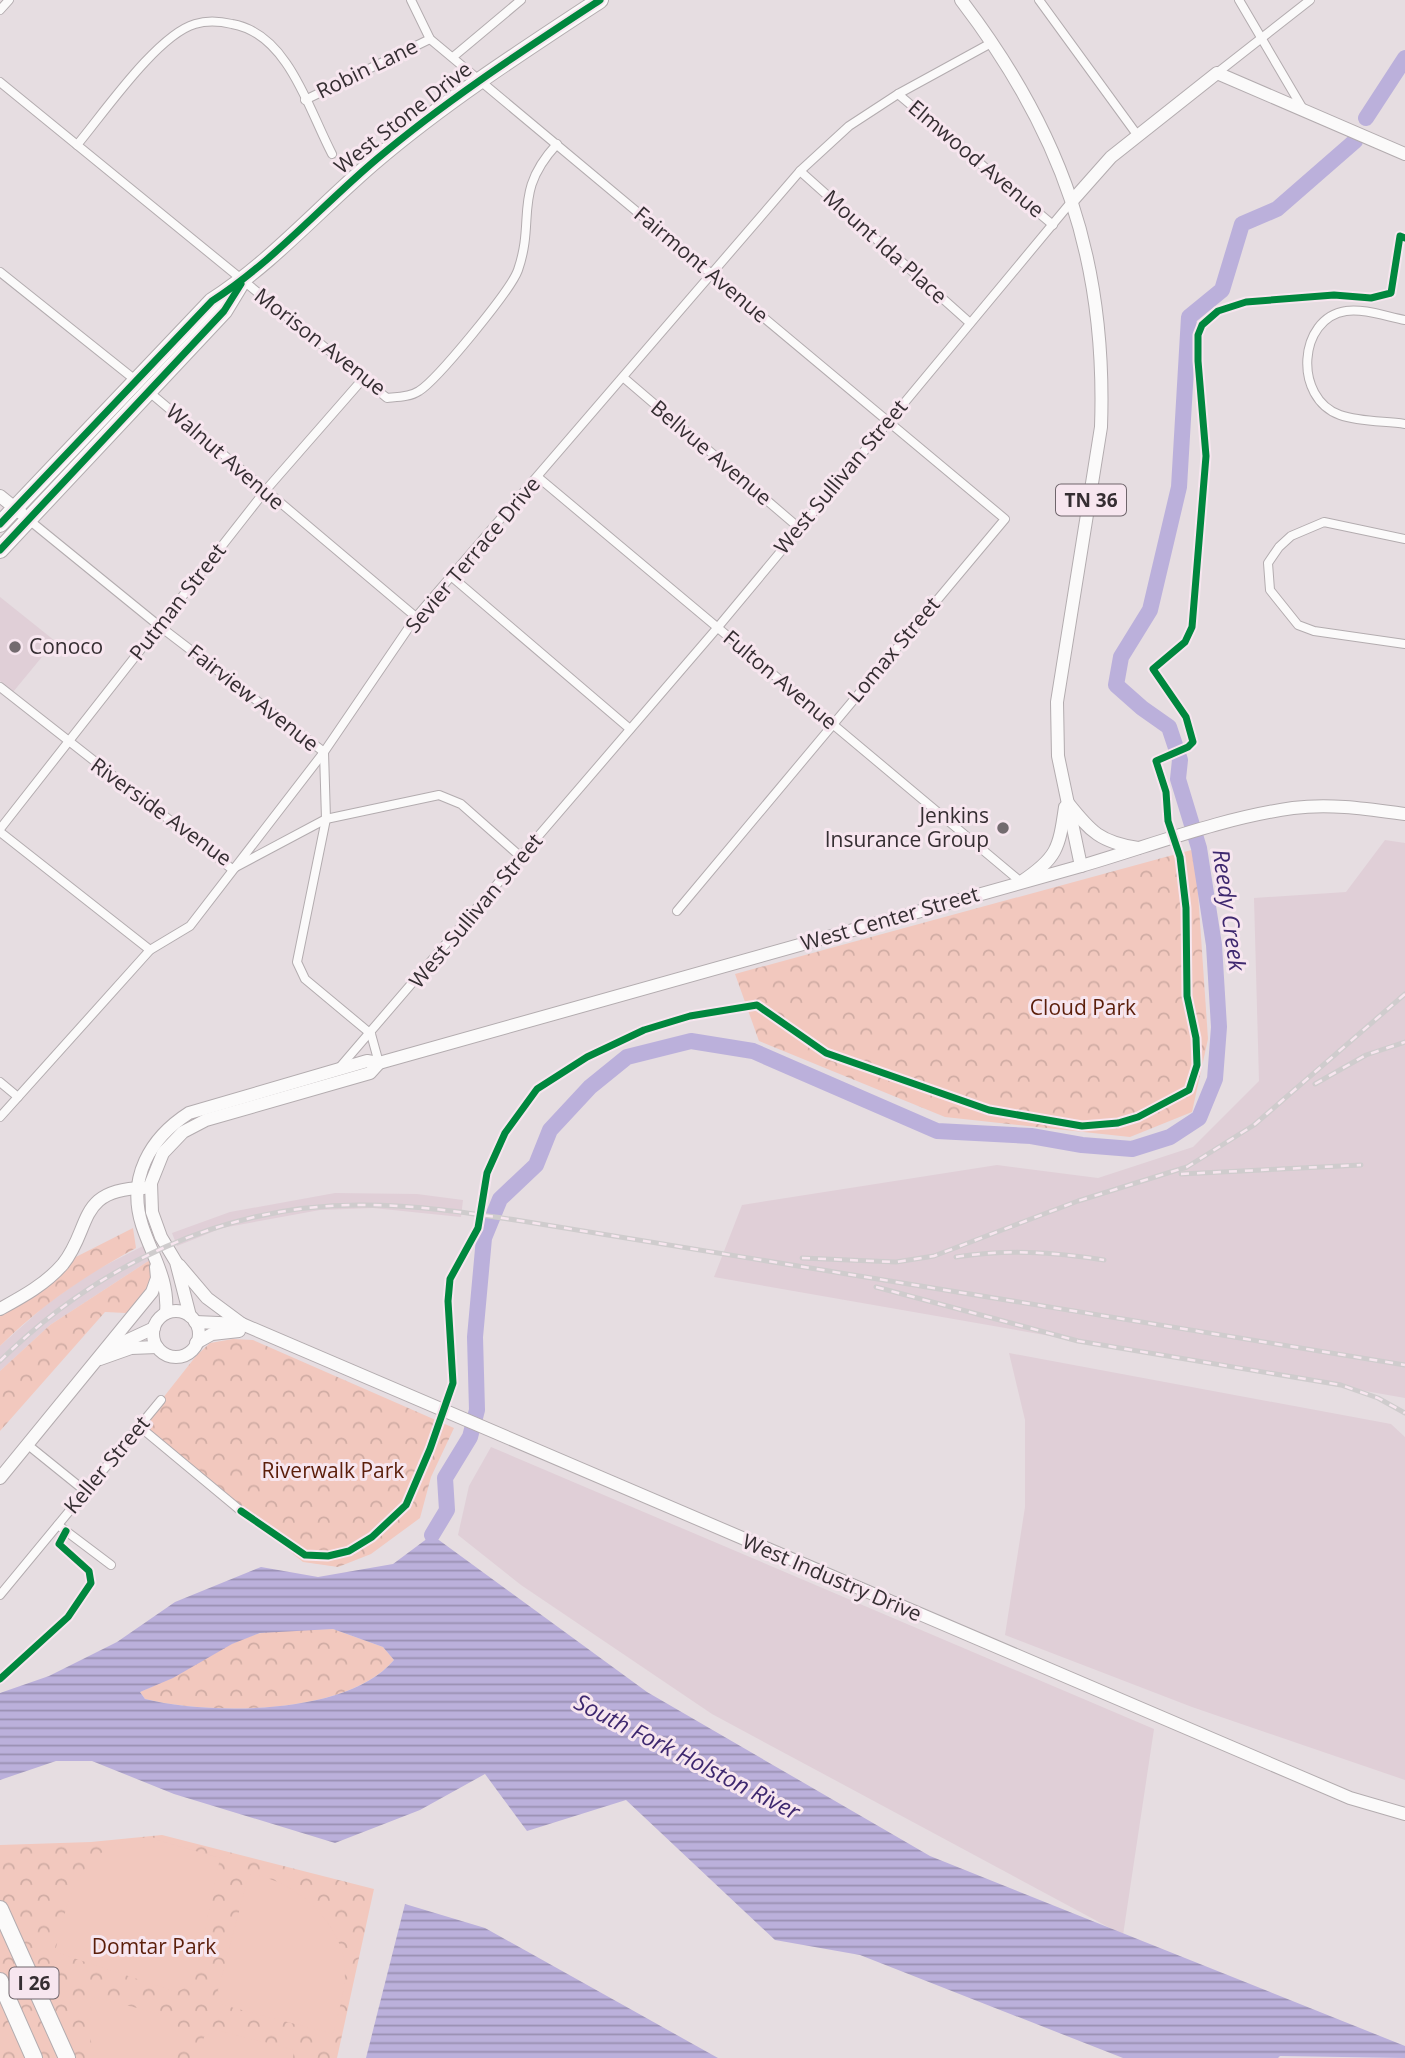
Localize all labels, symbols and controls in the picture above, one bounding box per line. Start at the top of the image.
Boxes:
street label: Robin Lane [311,32,422,105]
street label: West Stone Drive [328,55,477,180]
street label: Elmwood Avenue [903,93,1051,223]
street label: Mount Ida Place [818,183,954,309]
street label: Fairmont Avenue [629,200,775,329]
street label: Morison Avenue [249,281,392,401]
street label: Bellvue Avenue [645,393,778,511]
street label: West Sullivan Street [767,393,913,560]
street label: Walnut Avenue [161,397,291,515]
street label: Sevier Terrace Drive [399,470,546,638]
road number: TN 36 [1056,485,1126,516]
street label: Putman Street [123,537,232,666]
street label: Lomax Street [841,591,946,708]
street label: Fulton Avenue [718,623,843,735]
place label: Conoco [29,632,103,660]
street label: Fairview Avenue [182,637,325,757]
marker: Conoco [7,639,23,655]
street label: Riverside Avenue [86,751,238,872]
place label: Jenkins Insurance Group [825,801,989,853]
marker: Jenkins Insurance Group [995,820,1011,836]
street label: West Sullivan Street [402,827,548,994]
water label: Reedy Creek [1206,847,1254,974]
street label: West Center Street [797,879,982,957]
park label: Cloud Park [1030,993,1136,1021]
street label: Keller Street [57,1409,155,1519]
park label: Riverwalk Park [262,1456,404,1484]
street label: West Industry Drive [739,1527,926,1627]
water label: South Fork Holston River [569,1685,806,1827]
park label: Domtar Park [92,1932,216,1960]
road number: I 26 [9,1968,58,1998]

